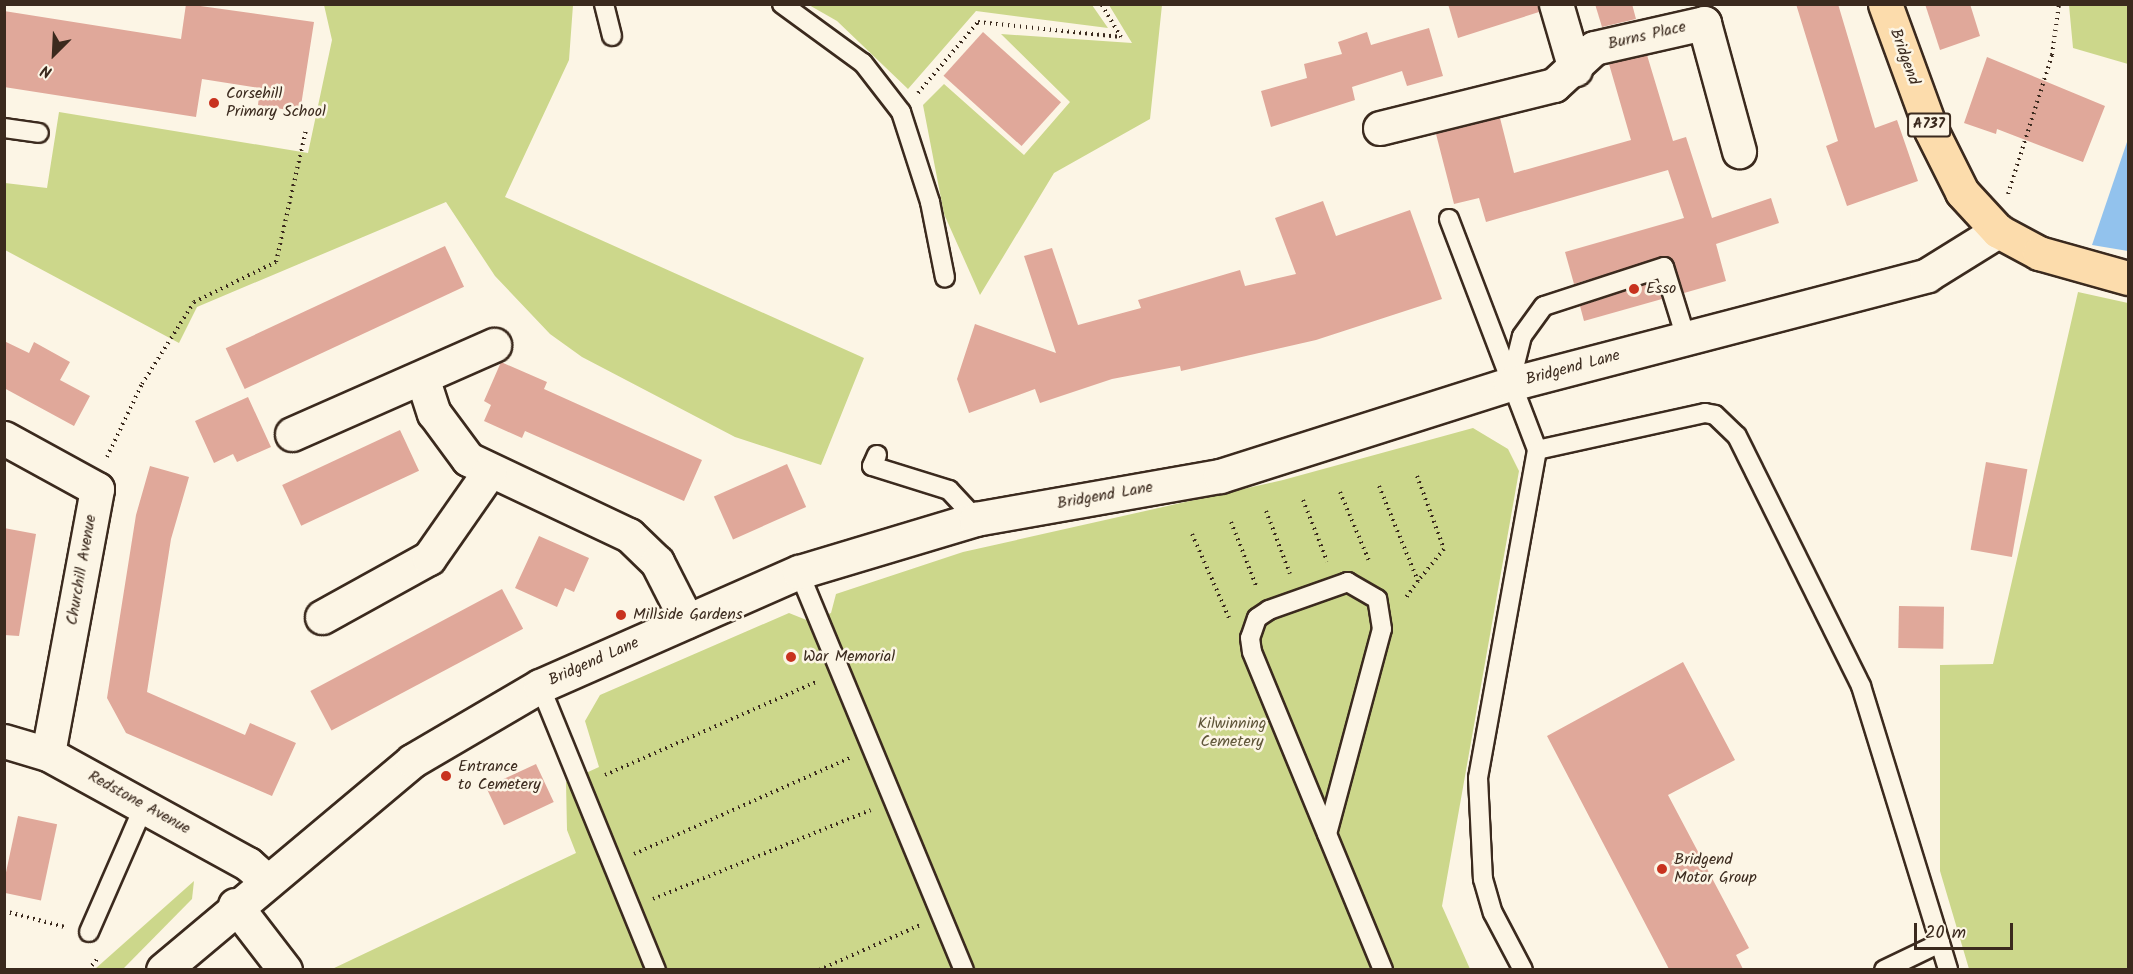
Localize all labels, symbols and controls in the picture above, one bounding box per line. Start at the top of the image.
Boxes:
street label: Burns Place [1606,18,1688,54]
north arrow [24,24,84,84]
street label: Bridgend [1885,26,1923,88]
text: N [37,57,56,84]
place label: Corsehill Primary School [226,84,326,122]
marker: Corsehill Primary School [207,96,221,110]
road number: A737 [1906,113,1952,137]
place label: Esso [1646,279,1676,299]
marker: Esso [1627,282,1641,296]
street label: Bridgend Lane [1524,346,1622,390]
street label: Bridgend Lane [1056,478,1154,514]
street label: Churchill Avenue [63,513,101,627]
place label: Millside Gardens [633,605,743,625]
marker: Millside Gardens [614,608,628,622]
street label: Bridgend Lane [546,634,642,690]
place label: War Memorial [803,647,895,667]
marker: War Memorial [784,650,798,664]
park label: Kilwinning Cemetery [1198,714,1266,752]
place label: Entrance to Cemetery [458,757,541,795]
street label: Redstone Avenue [84,767,194,839]
marker: Entrance to Cemetery [439,769,453,783]
place label: Bridgend Motor Group [1674,850,1757,888]
marker: Bridgend Motor Group [1655,862,1669,876]
scale bar [1917,911,2016,949]
text: 20 m [1925,919,1966,948]

